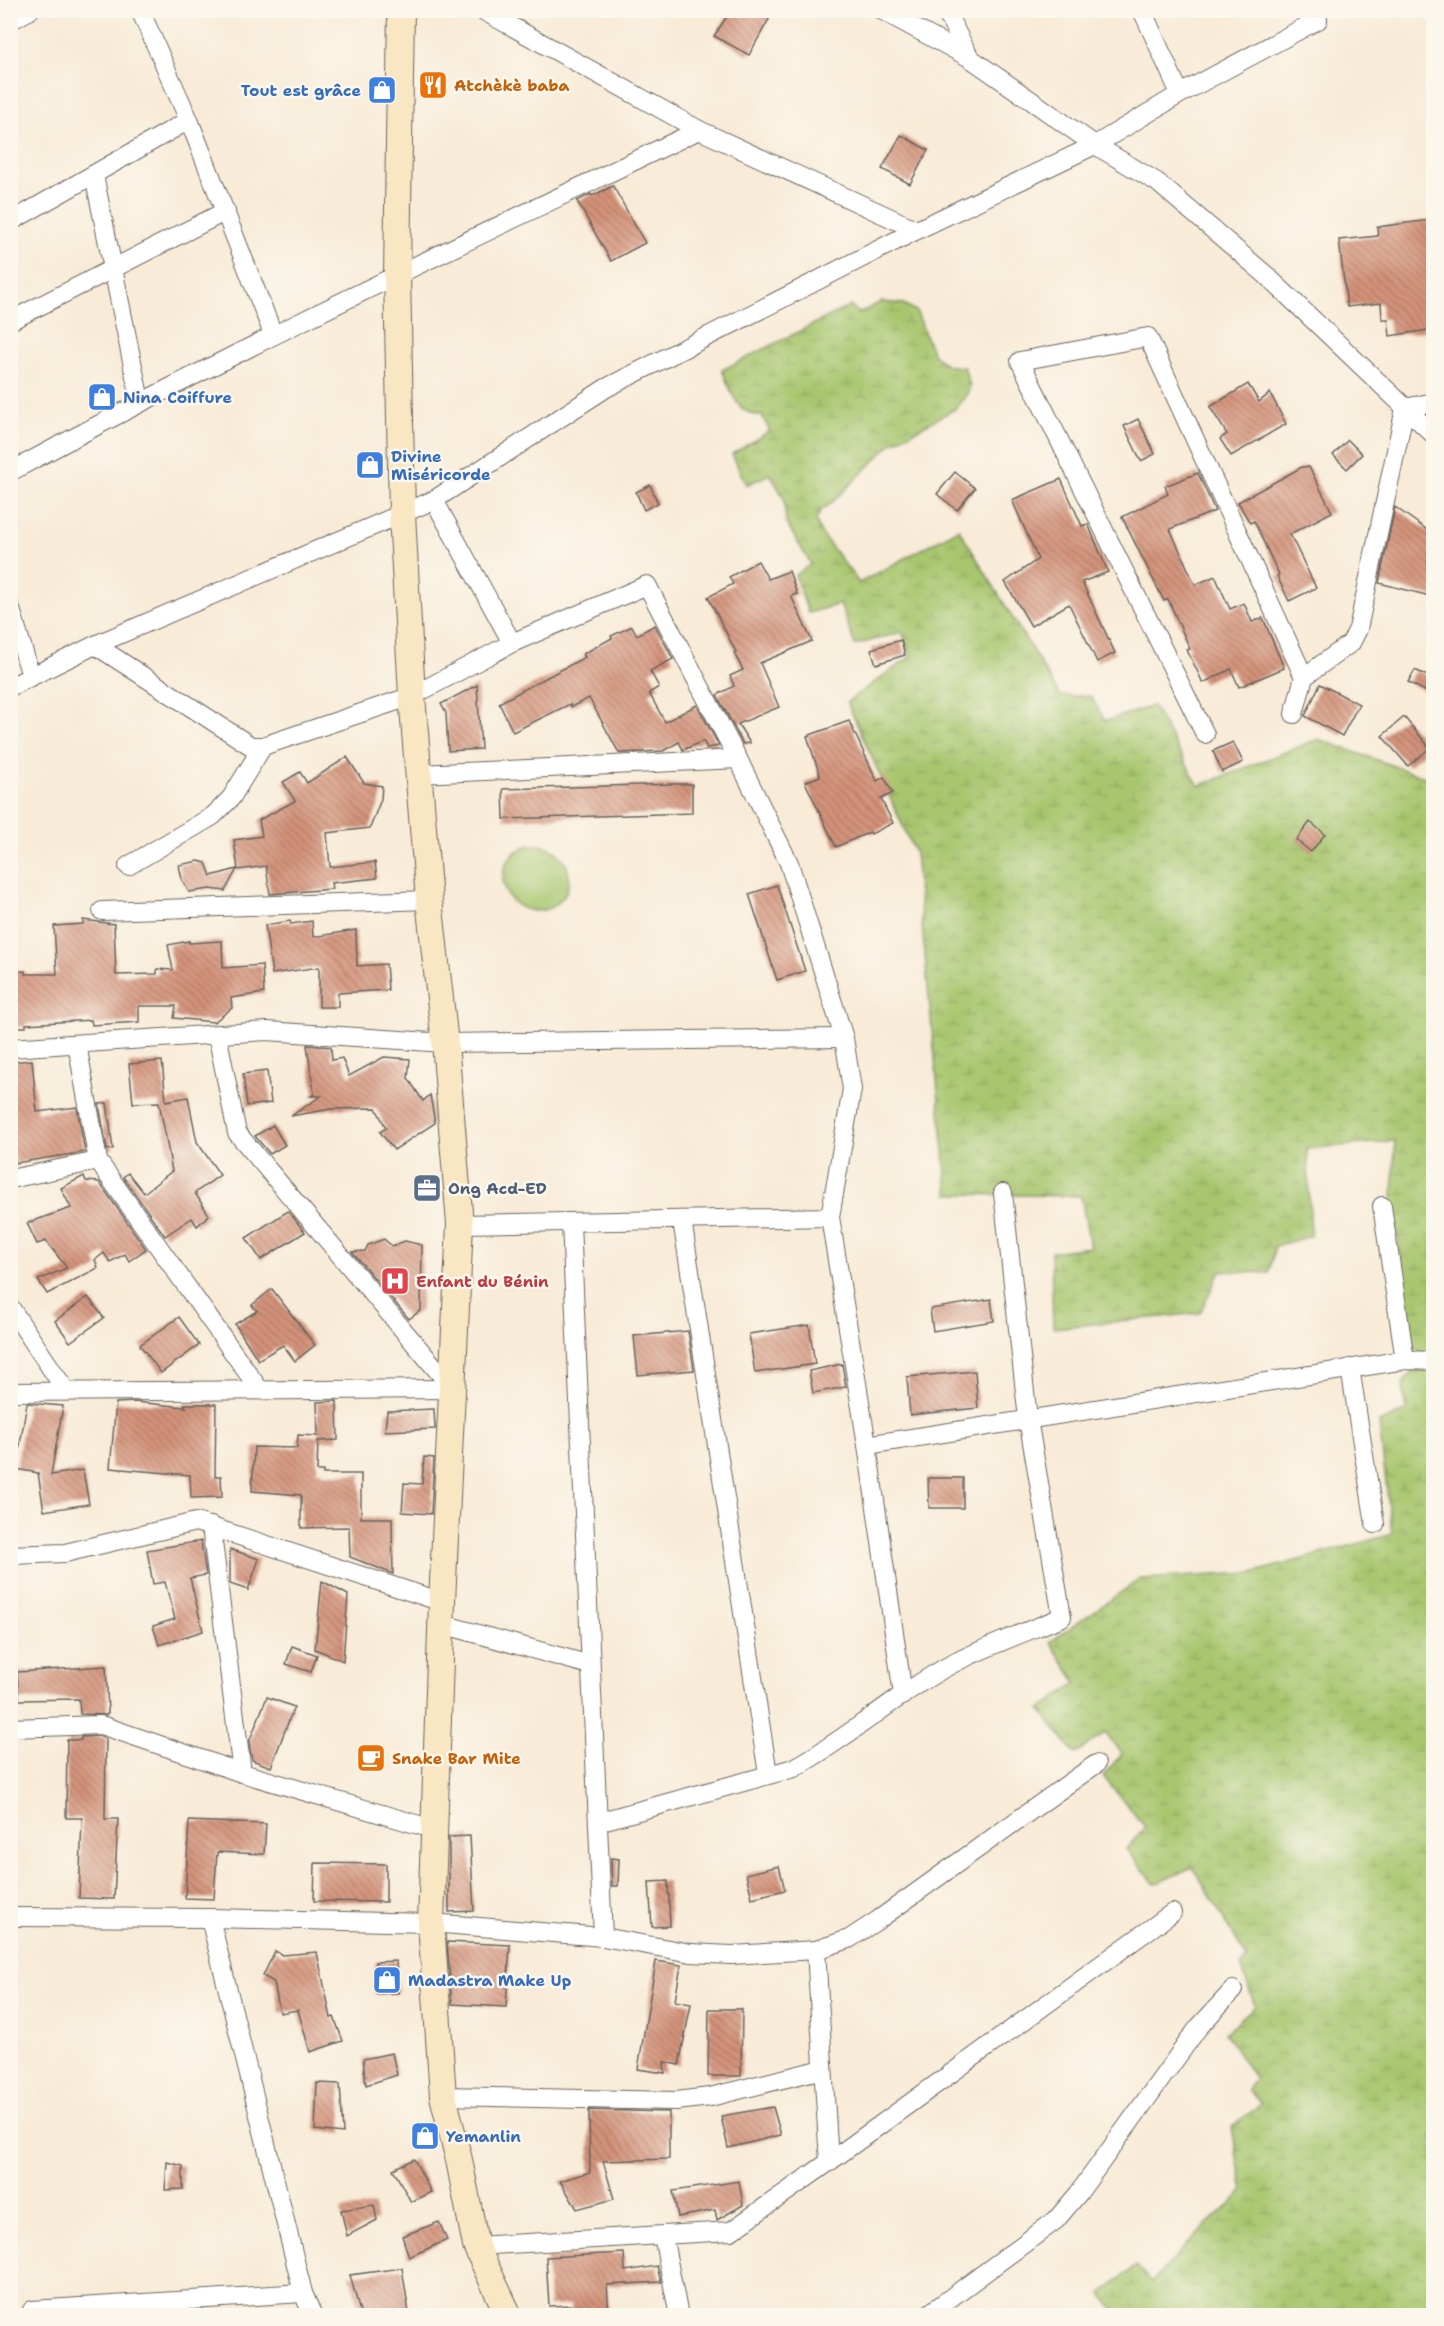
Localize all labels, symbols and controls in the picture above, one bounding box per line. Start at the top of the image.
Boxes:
restaurant icon: Atchèkè baba [417,69,449,101]
shop icon: Tout est grâce [366,74,398,106]
place label: Atchèkè baba [454,75,569,96]
place label: Tout est grâce [241,80,361,101]
shop icon: Nina Coiffure [86,381,118,413]
place label: Nina Coiffure [123,387,233,408]
place label: Divine Miséricorde [391,446,491,485]
shop icon: Divine Miséricorde [354,449,386,481]
office icon: Ong Acd-ED [411,1172,443,1204]
place label: Ong Acd-ED [448,1178,547,1199]
hospital icon: Enfant du Bénin [379,1265,411,1297]
place label: Enfant du Bénin [416,1271,549,1292]
cafe icon: Snake Bar Mite [355,1742,387,1774]
place label: Snake Bar Mite [392,1748,521,1769]
shop icon: Madastra Make Up [371,1964,403,1996]
place label: Madastra Make Up [408,1970,572,1991]
shop icon: Yemanlin [409,2120,441,2152]
place label: Yemanlin [446,2126,521,2147]

